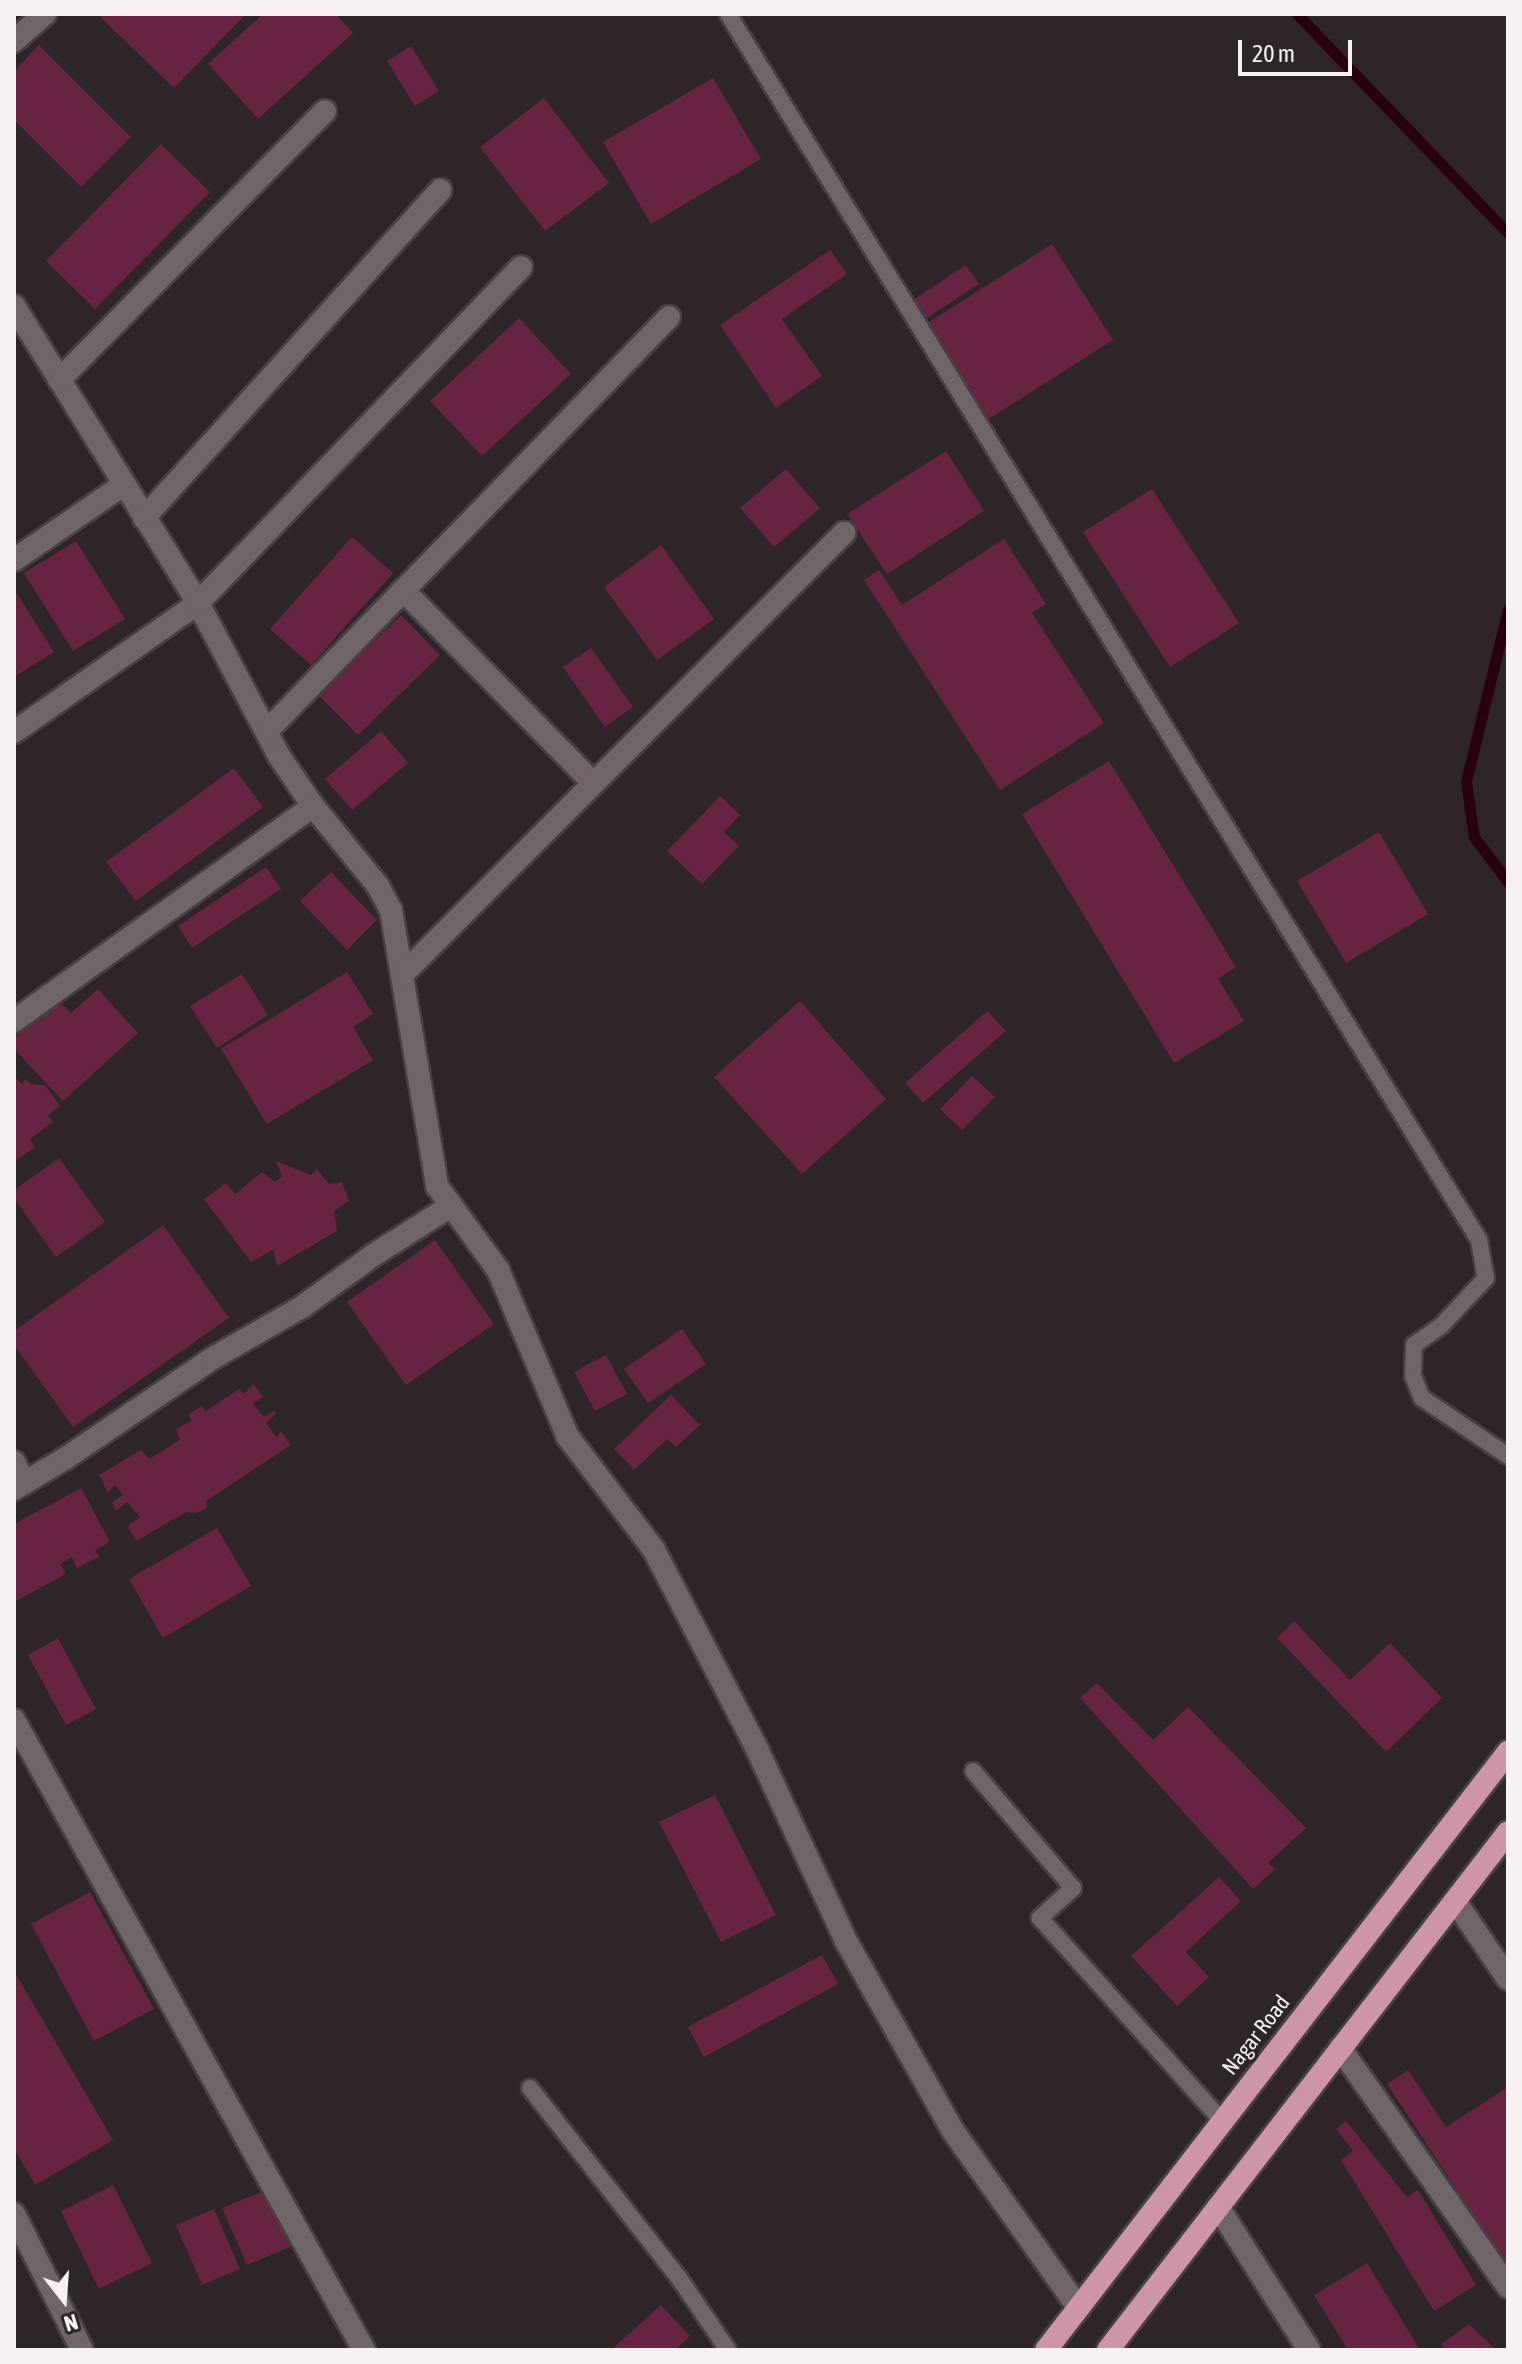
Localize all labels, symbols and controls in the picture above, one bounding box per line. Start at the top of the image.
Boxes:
scale bar [1242,24,1356,74]
text: 20 m [1252,40,1295,67]
street label: Nagar Road [1217,1990,1295,2080]
north arrow [24,2260,104,2340]
text: N [61,2309,81,2337]

